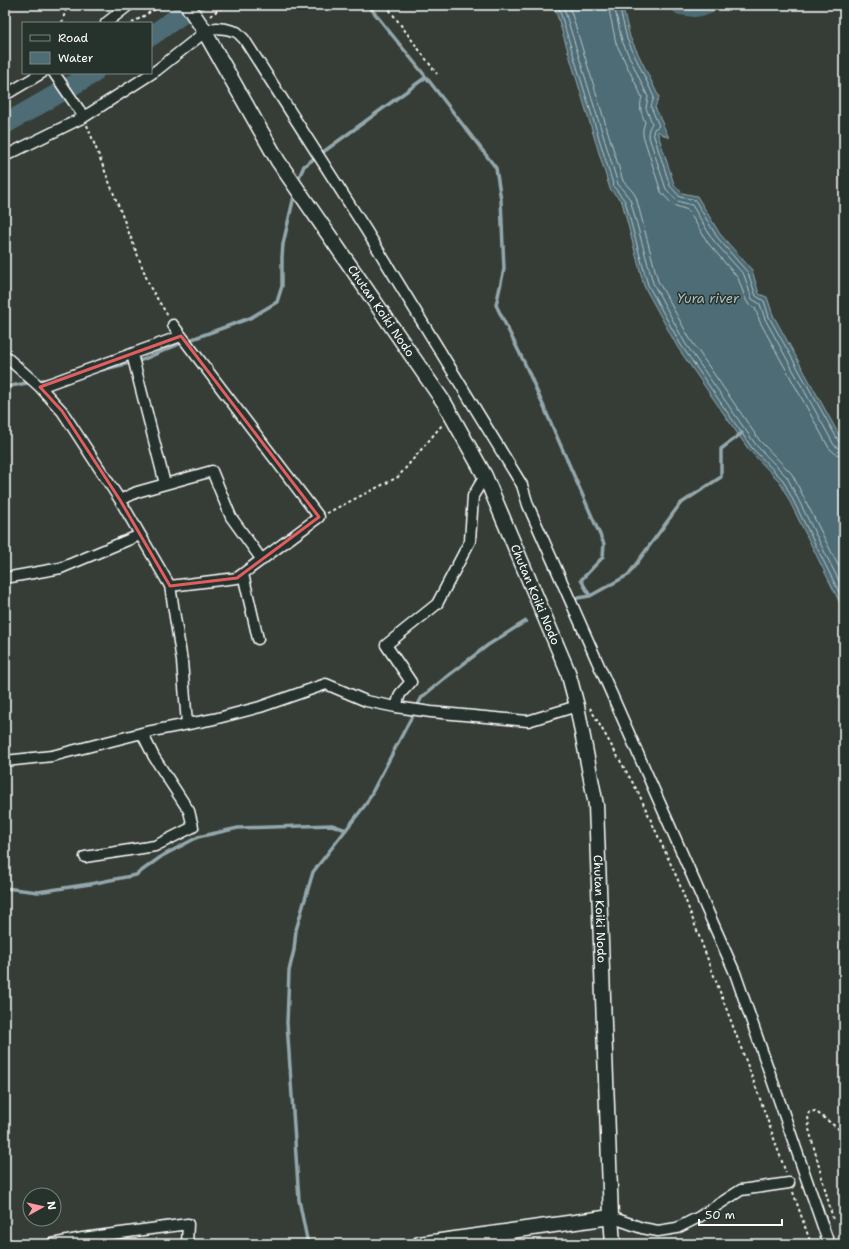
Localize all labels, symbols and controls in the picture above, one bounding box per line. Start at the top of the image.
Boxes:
legend [22,22,152,74]
text: Road [58,30,89,46]
text: Water [58,50,94,66]
street label: Chutan Koiki Nodo [344,262,418,360]
water label: Yura river [677,290,740,307]
street label: Chutan Koiki Nodo [507,542,564,647]
street label: Chutan Koiki Nodo [590,855,610,963]
north arrow [22,1187,62,1227]
text: N [43,1200,59,1211]
scale bar [699,1201,782,1227]
text: 50 m [705,1207,735,1223]

